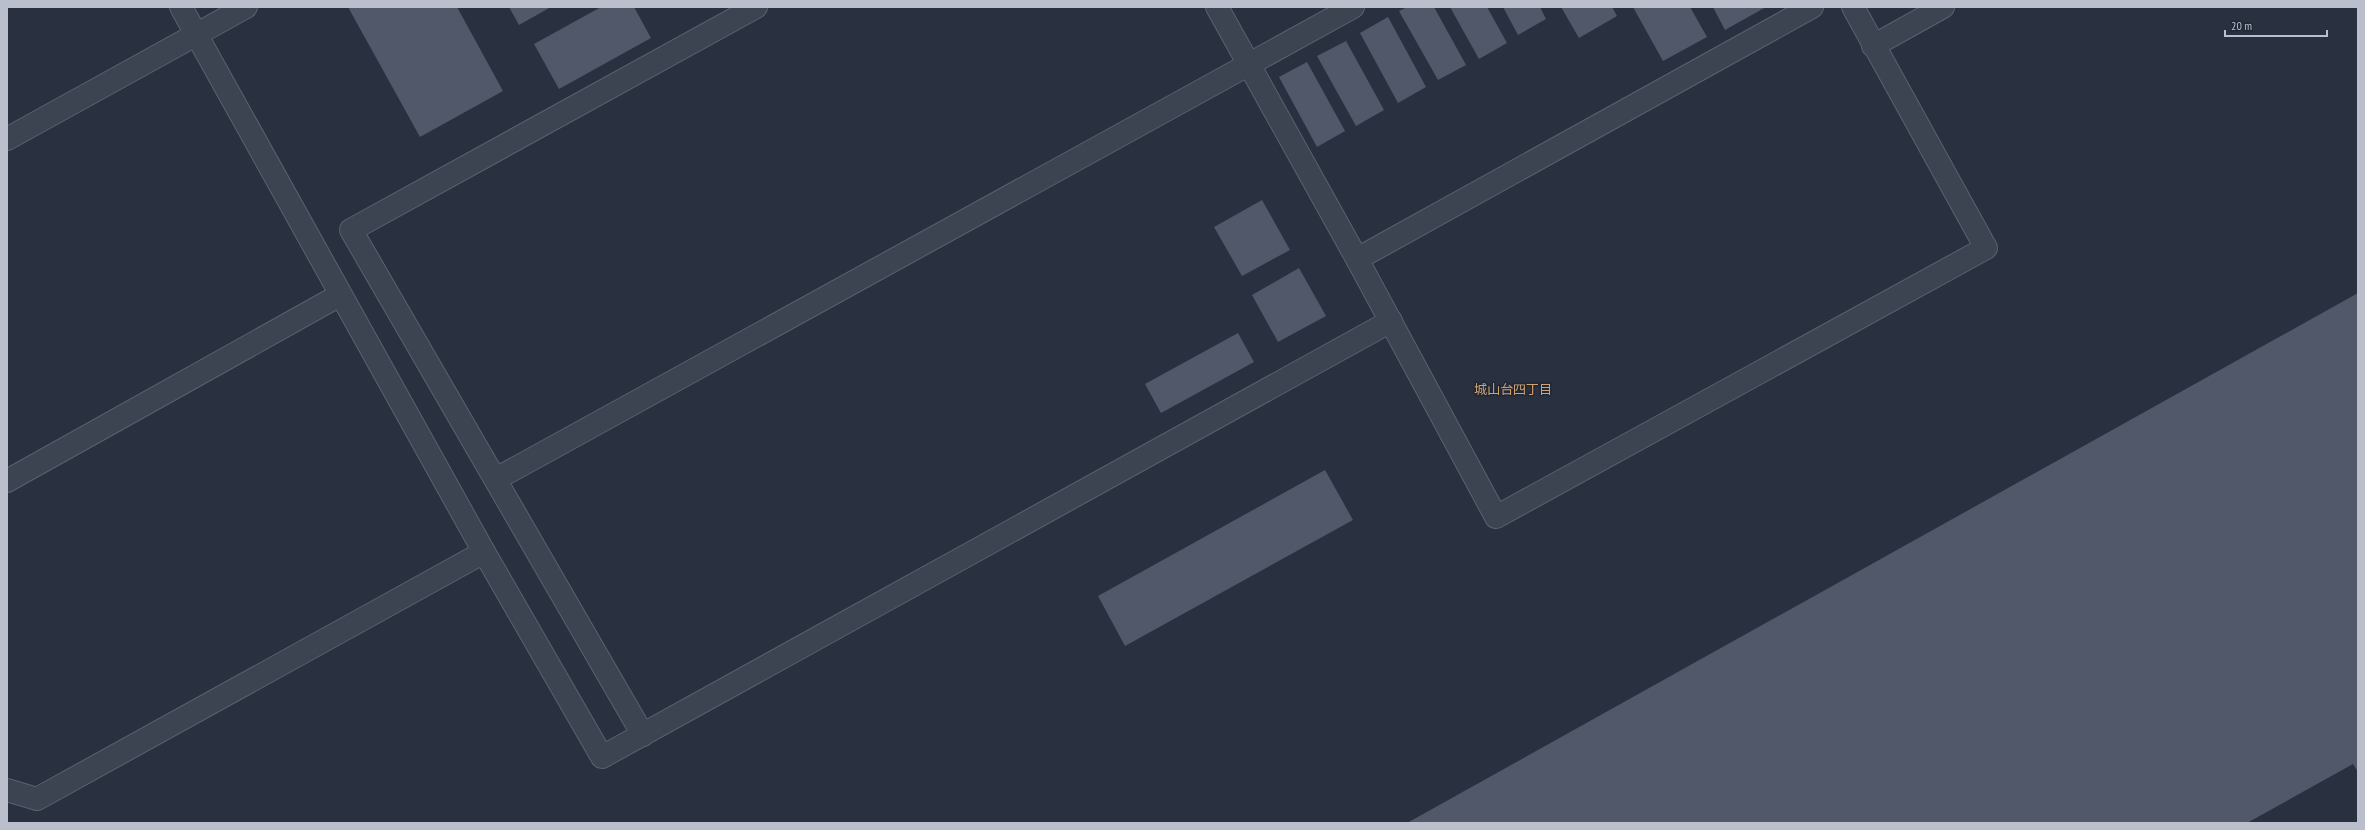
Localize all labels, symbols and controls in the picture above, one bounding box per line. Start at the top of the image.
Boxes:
scale bar [2225,12,2327,38]
text: 20 m [2231,18,2252,33]
district label: 城山台四丁目 [1474,381,1552,398]

